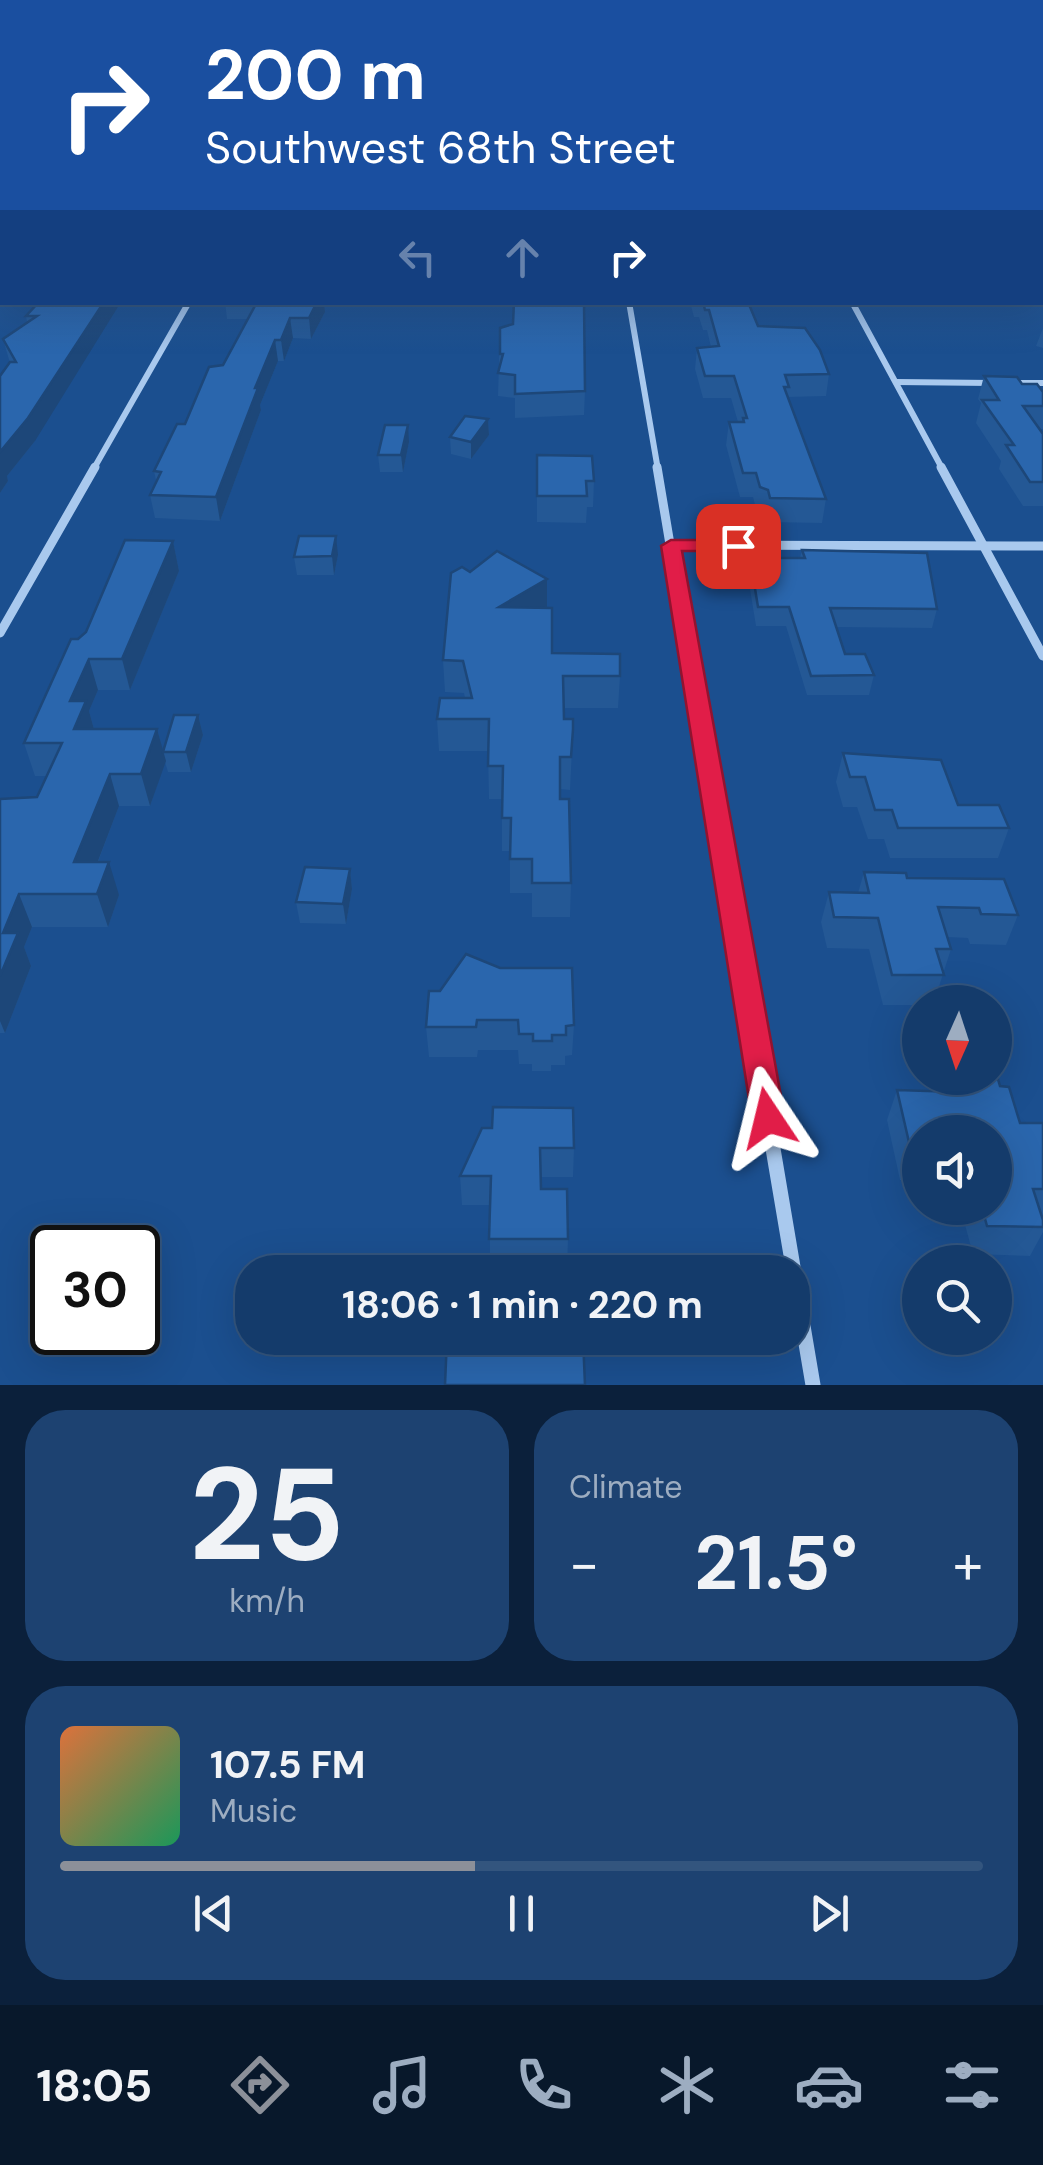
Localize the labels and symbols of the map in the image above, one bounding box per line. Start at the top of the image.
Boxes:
pin [696,504,781,589]
north arrow [902,985,1012,1095]
position arrow [716,1066,820,1170]
speed limit sign: 30 [30,1225,160,1355]

